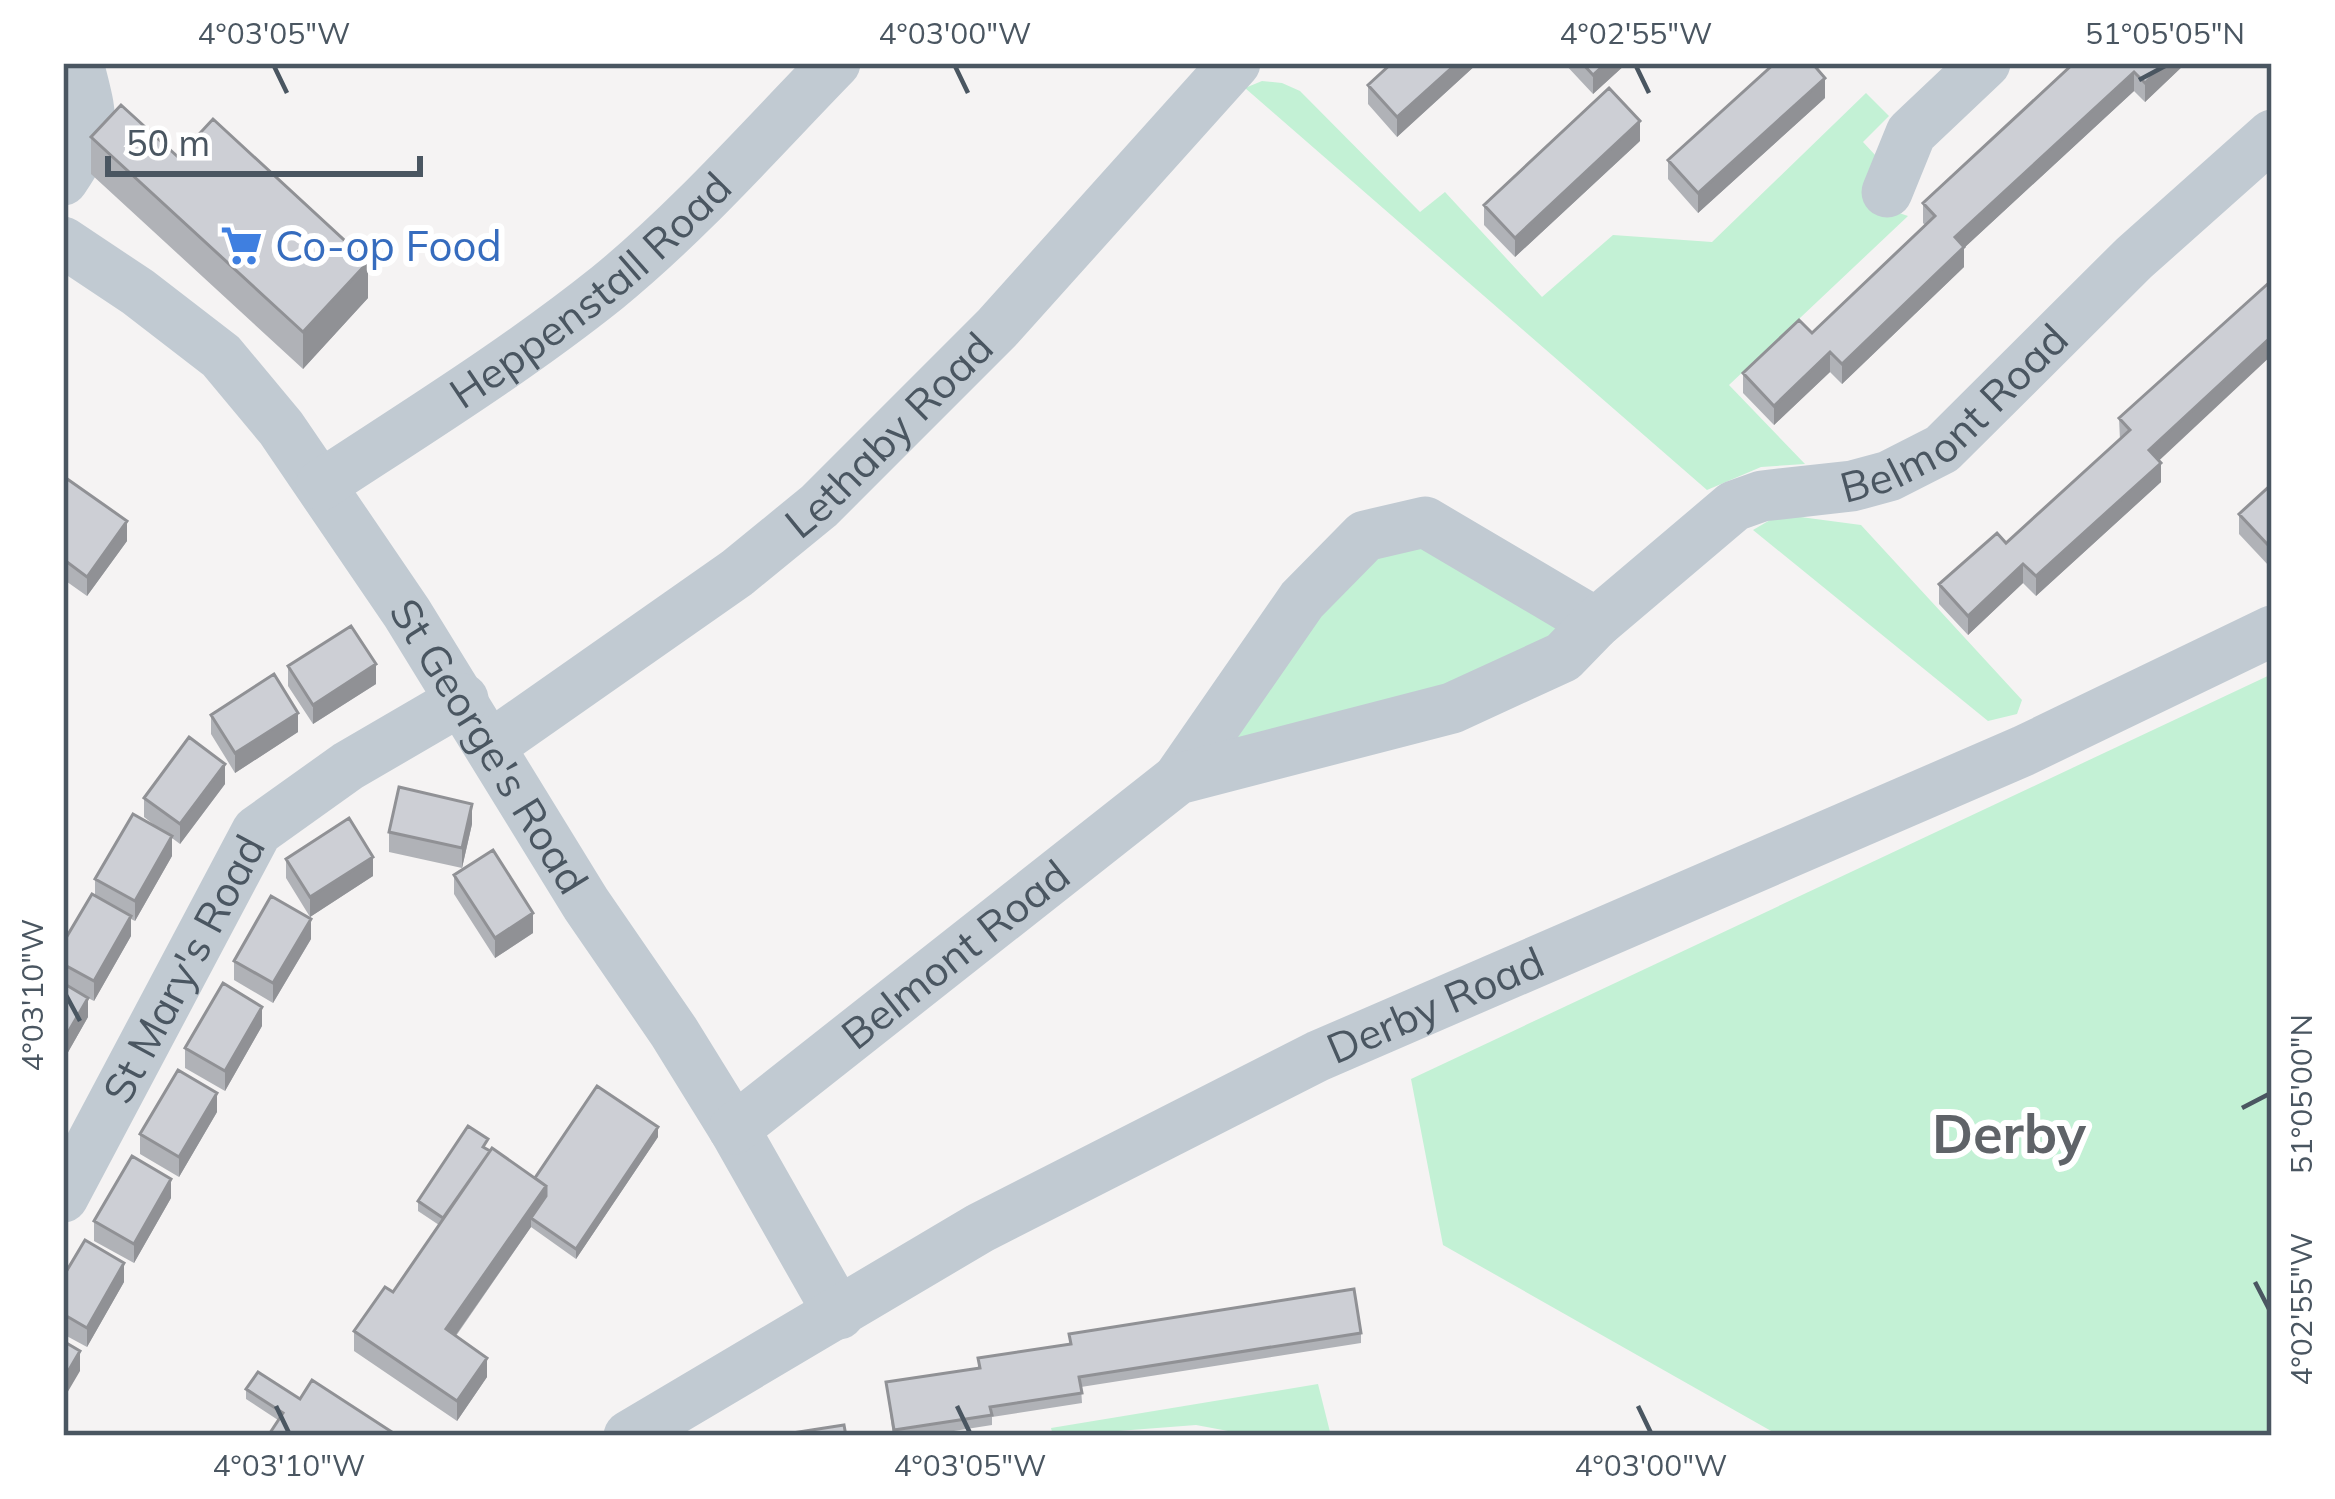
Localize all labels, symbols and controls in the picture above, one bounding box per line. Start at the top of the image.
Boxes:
text: 4°03'05"W [198,14,350,52]
text: 4°03'00"W [879,14,1031,52]
text: 4°02'55"W [1560,14,1712,52]
text: 51°05'05"N [2085,14,2245,52]
scale bar [108,102,420,176]
text: 50 m [126,120,210,165]
street label: Heppenstall Road [439,161,742,419]
place label: Co-op Food [275,219,502,272]
supermarket icon: Co-op Food [218,223,264,269]
street label: Belmont Road [1834,312,2079,514]
street label: Lethaby Road [774,321,1004,549]
street label: St George's Road [379,589,600,903]
street label: St Mary's Road [91,826,276,1112]
street label: Belmont Road [831,848,1080,1060]
text: 4°03'10"W [13,919,51,1071]
street label: Derby Road [1319,935,1551,1075]
text: 51°05'00"N [2282,1014,2320,1174]
district label: Derby [1932,1099,2087,1167]
text: 4°02'55"W [2282,1233,2320,1385]
text: 4°03'10"W [213,1446,365,1484]
text: 4°03'05"W [894,1446,1046,1484]
text: 4°03'00"W [1575,1446,1727,1484]

